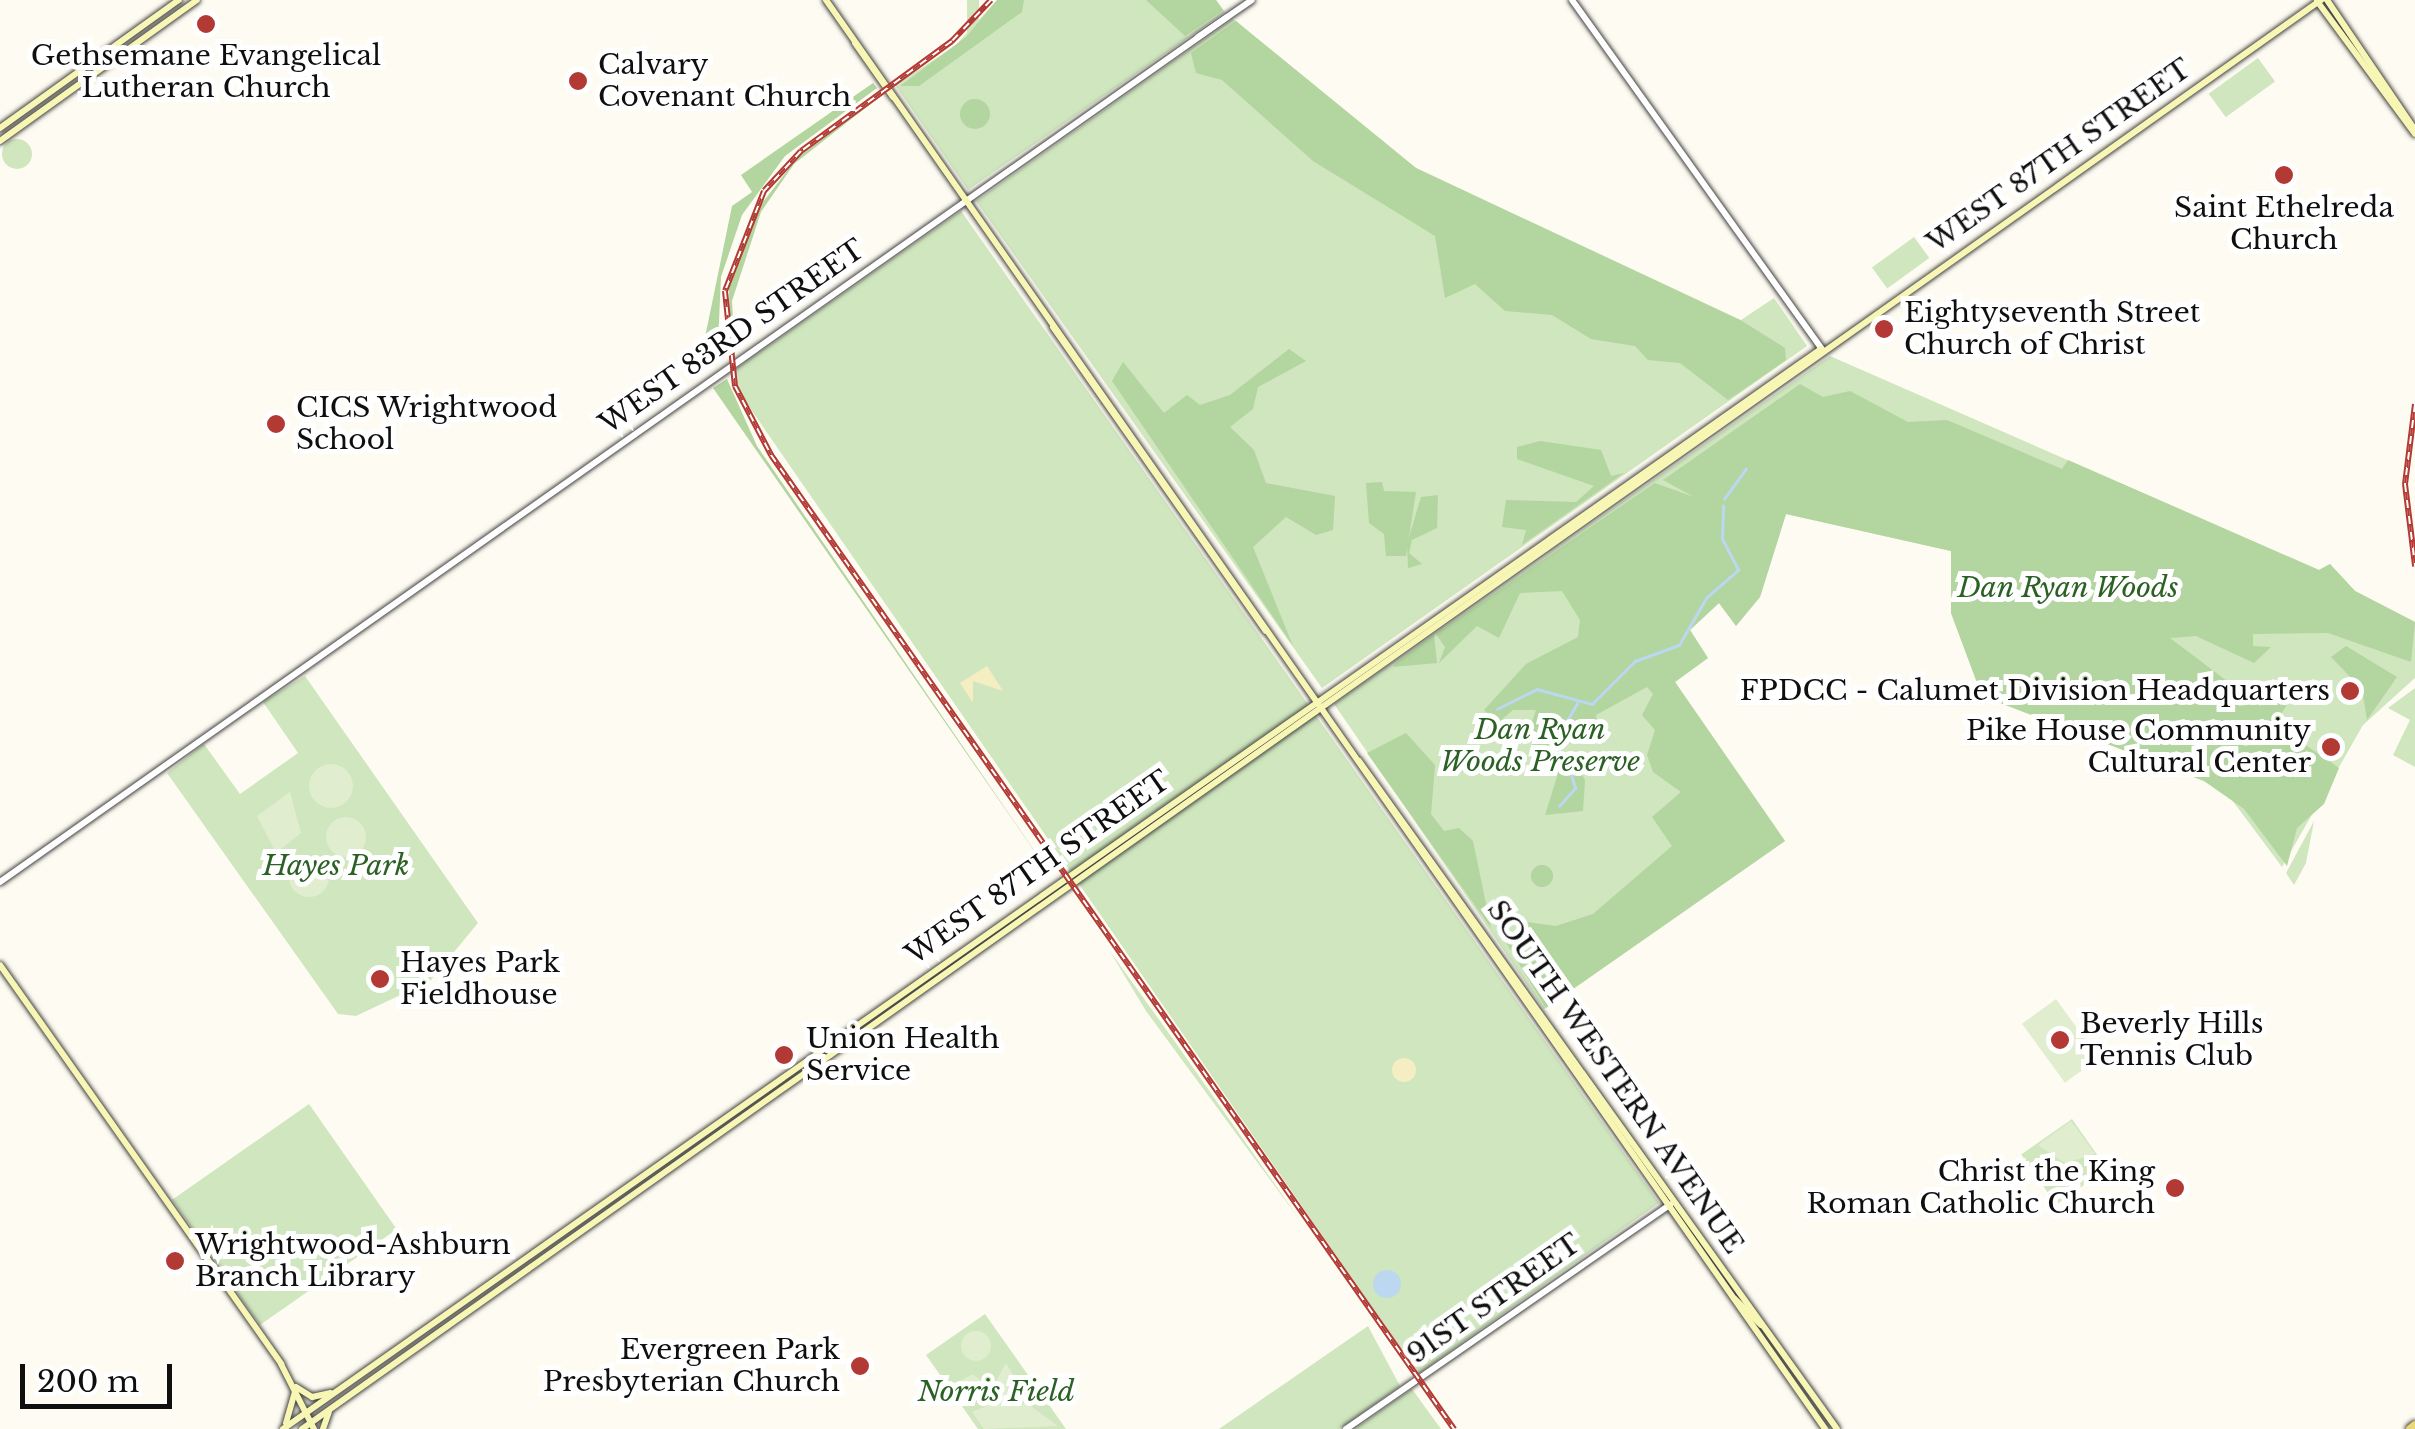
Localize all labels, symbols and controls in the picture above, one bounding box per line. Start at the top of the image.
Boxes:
marker: Gethsemane Evangelical Lutheran Church [195,13,217,35]
place label: Gethsemane Evangelical Lutheran Church [31,39,381,105]
place label: Calvary Covenant Church [598,48,851,114]
street label: WEST 87TH STREET [1920,52,2198,260]
marker: Calvary Covenant Church [567,70,589,92]
marker: Saint Ethelreda Church [2273,164,2295,186]
place label: Saint Ethelreda Church [2174,191,2394,257]
street label: WEST 83RD STREET [593,233,871,441]
place label: Eightyseventh Street Church of Christ [1904,296,2200,362]
marker: Eightyseventh Street Church of Christ [1873,318,1895,340]
place label: CICS Wrightwood School [296,391,558,457]
marker: CICS Wrightwood School [265,413,287,435]
park label: Dan Ryan Woods [1957,571,2179,605]
place label: FPDCC - Calumet Division Headquarters [1740,674,2330,708]
marker: FPDCC - Calumet Division Headquarters [2339,680,2361,702]
park label: Dan Ryan Woods Preserve [1440,713,1640,779]
place label: Pike House Community Cultural Center [1966,714,2311,780]
marker: Pike House Community Cultural Center [2320,736,2342,758]
street label: WEST 87TH STREET [899,764,1177,972]
park label: Hayes Park [263,849,409,883]
street label: SOUTH WESTERN AVENUE [1479,893,1751,1261]
place label: Hayes Park Fieldhouse [400,946,560,1012]
marker: Hayes Park Fieldhouse [369,968,391,990]
place label: Beverly Hills Tennis Club [2080,1007,2264,1073]
place label: Union Health Service [806,1022,999,1088]
marker: Beverly Hills Tennis Club [2049,1029,2071,1051]
marker: Union Health Service [771,1042,797,1068]
place label: Christ the King Roman Catholic Church [1806,1155,2155,1221]
marker: Christ the King Roman Catholic Church [2164,1177,2186,1199]
street label: 91ST STREET [1401,1227,1587,1371]
place label: Wrightwood-Ashburn Branch Library [195,1228,511,1294]
marker: Wrightwood-Ashburn Branch Library [164,1250,186,1272]
place label: Evergreen Park Presbyterian Church [543,1333,840,1399]
scale bar [25,1344,178,1406]
marker: Evergreen Park Presbyterian Church [849,1355,871,1377]
text: 200 m [37,1363,139,1400]
park label: Norris Field [917,1375,1075,1409]

